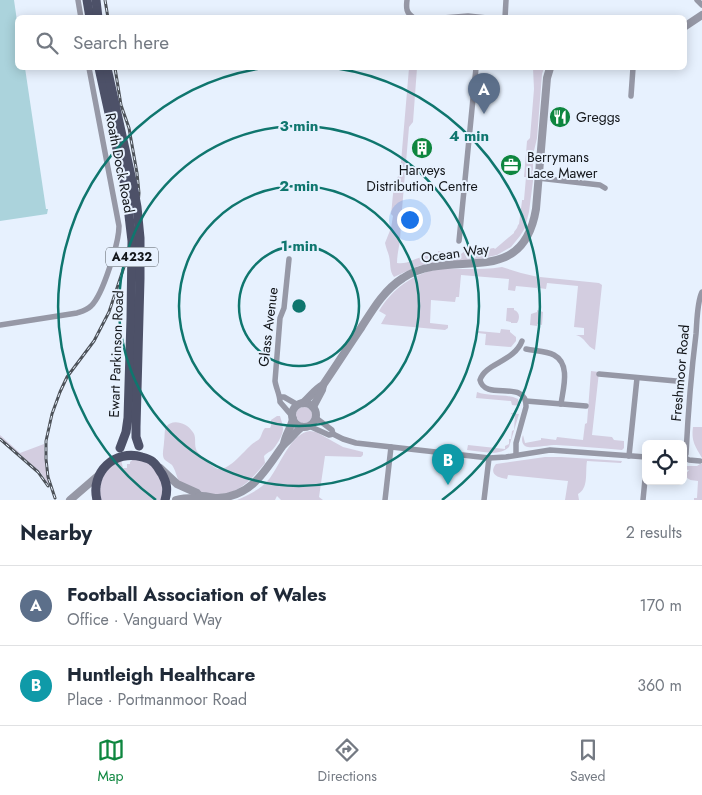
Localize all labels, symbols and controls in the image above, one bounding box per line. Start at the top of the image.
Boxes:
search box [15,15,687,70]
icon: search [33,29,61,57]
text: Search here [73,29,169,56]
pin: A [468,73,500,114]
restaurant icon: Greggs [548,105,572,129]
place label: Greggs [576,107,621,127]
street label: Roath Dock Road [100,111,140,215]
text: 3 min [280,115,318,137]
text: 4 min [449,125,489,147]
building icon: Harveys Distribution Centre [410,136,434,160]
place label: Berrymans Lace Mawer [527,147,598,183]
office icon: Berrymans Lace Mawer [499,153,523,177]
place label: Harveys Distribution Centre [366,160,478,196]
text: 2 min [279,175,319,197]
your location [397,207,423,233]
text: 1 min [280,235,318,257]
street label: Ocean Way [420,238,491,268]
road number: A4232 [106,248,158,266]
street label: Glass Avenue [253,286,283,368]
street label: Ewart Parkinson Road [104,290,128,418]
centre of rings [290,297,308,315]
street label: Freshmoor Road [666,324,694,422]
map controls [642,440,687,485]
button: locate [642,440,687,485]
pin: B [432,444,464,485]
text: Nearby [20,518,92,548]
text: 2 results [626,521,682,544]
text: Football Association of Wales [67,581,327,608]
text: A [30,594,42,617]
text: 170 m [640,594,682,617]
text: Office · Vanguard Way [67,608,222,631]
text: Huntleigh Healthcare [67,661,255,688]
text: B [31,674,41,697]
text: 360 m [637,674,682,697]
text: Place · Portmanmoor Road [67,688,247,711]
tab: Map [97,736,125,786]
tab: Directions [318,736,377,786]
tab: Saved [570,736,605,786]

